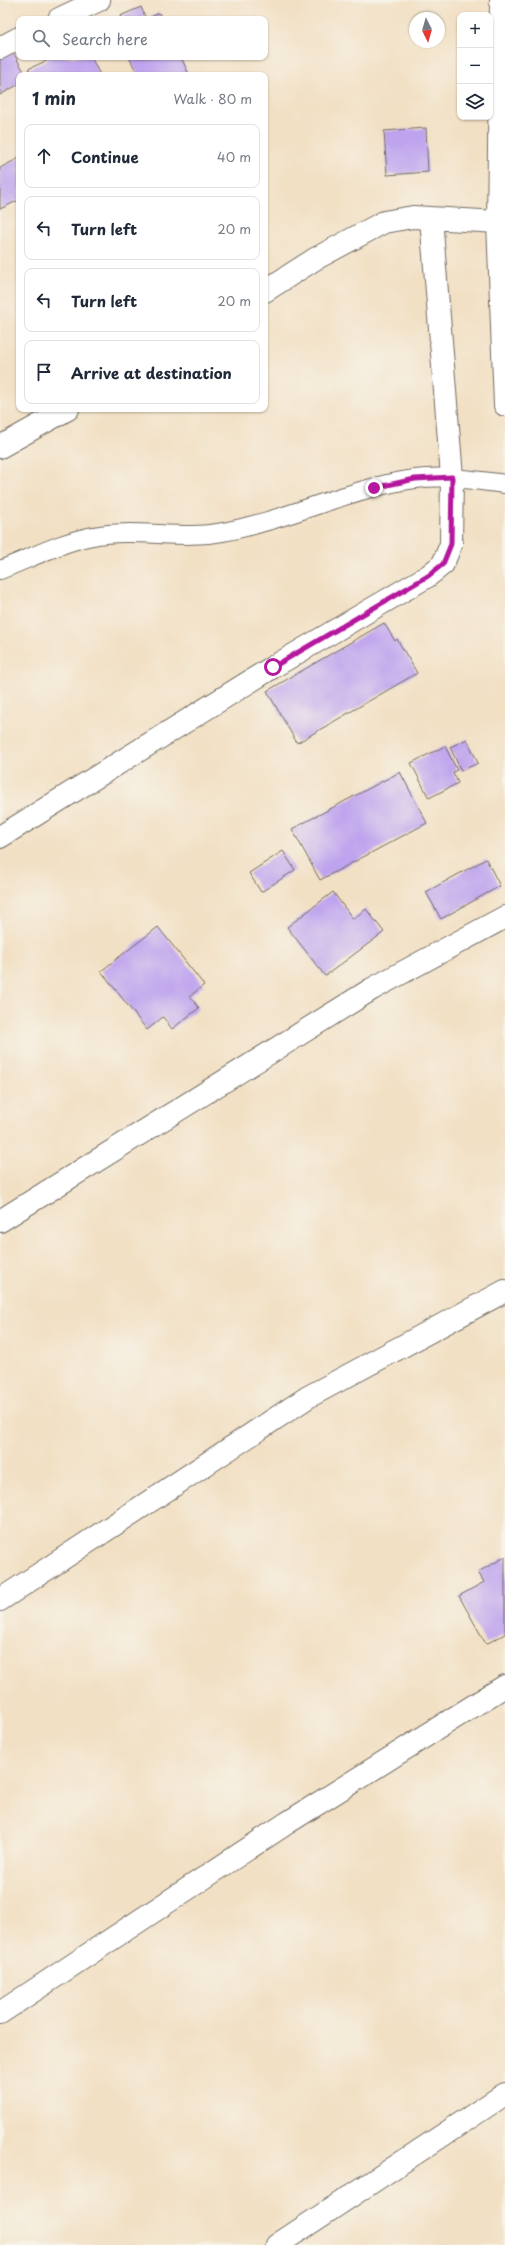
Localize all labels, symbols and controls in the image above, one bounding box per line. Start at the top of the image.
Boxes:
north arrow [409,12,445,48]
map controls [457,12,493,120]
button: + [457,12,493,48]
search box [16,16,268,60]
icon: search [30,27,52,49]
text: Search here [62,27,148,50]
button: − [457,48,493,84]
button: layers [457,84,493,120]
text: 1 min [32,85,76,111]
text: Walk · 80 m [174,89,252,108]
icon: ahead [33,145,55,167]
text: Continue [71,145,139,168]
text: 40 m [217,147,251,166]
icon: left [33,217,55,239]
text: Turn left [71,217,137,240]
text: 20 m [217,219,251,238]
icon: left [33,289,55,311]
text: Turn left [71,289,137,312]
text: 20 m [217,291,251,310]
icon: arrive [33,361,55,383]
text: Arrive at destination [71,361,232,384]
route end [365,479,383,497]
route start [264,658,282,676]

